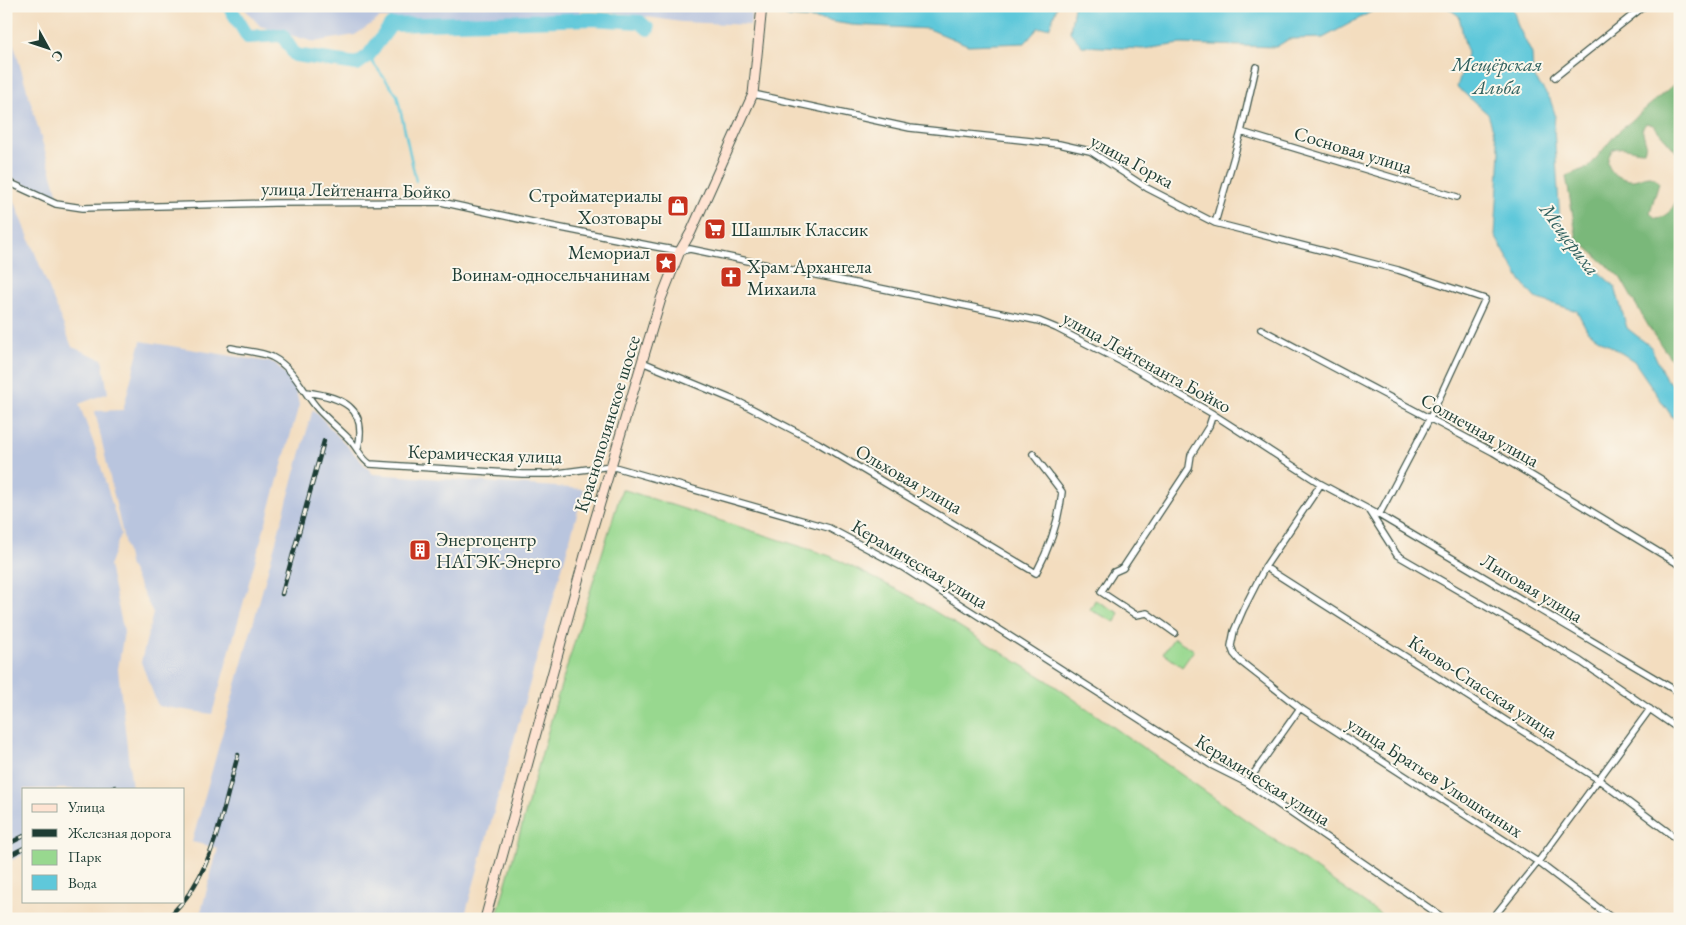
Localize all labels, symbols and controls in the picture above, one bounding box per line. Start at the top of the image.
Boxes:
north arrow [22,22,72,72]
text: С [48,47,68,66]
water label: Мещёрская Альба [1450,51,1543,100]
street label: Сосновая улица [1291,120,1415,180]
street label: улица Горка [1086,128,1179,194]
street label: улица Лейтенанта Бойко [261,176,451,204]
place label: Стройматериалы Хозтовары [529,183,662,230]
shop icon: Стройматериалы Хозтовары [666,194,690,218]
water label: Мещериха [1534,197,1606,281]
supermarket icon: Шашлык Классик [703,217,727,241]
place label: Шашлык Классик [731,217,868,242]
place label: Мемориал Воинам-односельчанинам [452,240,650,287]
place icon: Мемориал Воинам-односельчанинам [654,251,678,275]
place label: Храм Архангела Михаила [746,254,872,301]
church icon: Храм Архангела Михаила [719,265,743,289]
street label: улица Лейтенанта Бойко [1058,305,1236,419]
street label: Краснополянское шоссе [568,332,646,516]
street label: Солнечная улица [1416,387,1544,473]
street label: Ольховая улица [851,438,967,520]
street label: Керамическая улица [407,439,563,469]
street label: Керамическая улица [847,513,993,615]
place label: Энергоцентр НАТЭК-Энерго [436,527,561,574]
building icon: Энергоцентр НАТЭК-Энерго [408,538,432,562]
street label: Липовая улица [1476,548,1588,628]
street label: Киово-Спасская улица [1404,629,1563,745]
street label: улица Братьев Улюшкиных [1342,711,1528,844]
street label: Керамическая улица [1191,728,1336,832]
legend [22,788,185,902]
text: Улица [67,797,105,816]
text: Железная дорога [67,823,171,842]
text: Парк [68,847,101,866]
text: Вода [68,873,97,892]

